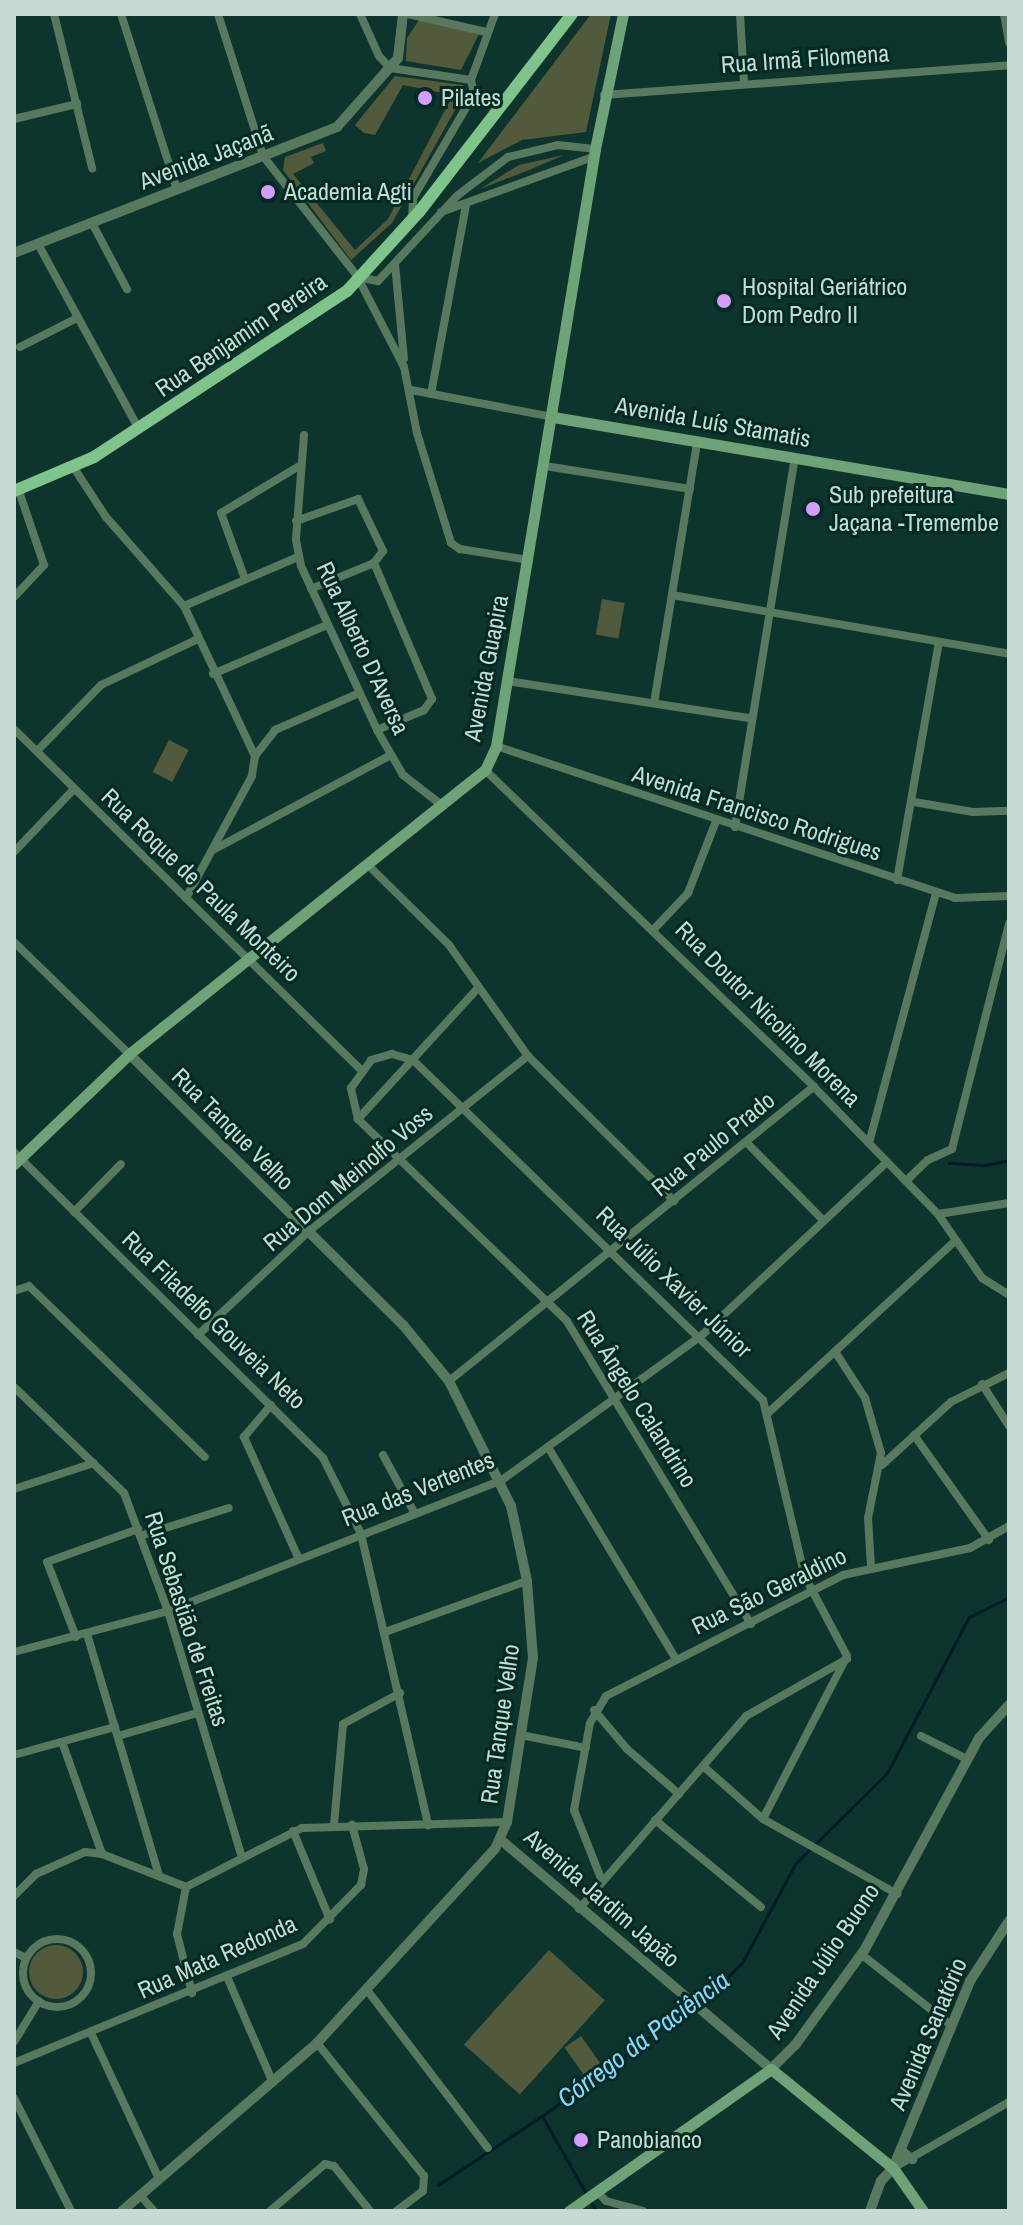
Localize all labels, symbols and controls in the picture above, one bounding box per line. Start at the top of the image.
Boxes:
street label: Rua Irmã Filomena [720,39,890,79]
place label: Pilates [441,84,501,112]
marker: Pilates [416,89,434,107]
street label: Avenida Jaçanã [135,118,277,196]
place label: Academia Agti [284,178,413,206]
marker: Academia Agti [259,183,277,201]
street label: Rua Benjamim Pereira [150,267,332,403]
place label: Hospital Geriátrico Dom Pedro II [742,273,907,329]
marker: Hospital Geriátrico Dom Pedro II [713,290,735,312]
street label: Avenida Luís Stamatis [613,391,813,453]
place label: Sub prefeitura Jaçana -Tremembe [829,481,999,537]
marker: Sub prefeitura Jaçana -Tremembe [804,500,822,518]
street label: Rua Alberto D'Aversa [310,557,416,739]
street label: Avenida Guapira [458,592,514,744]
street label: Avenida Francisco Rodrigues [629,759,885,867]
street label: Rua Roque de Paula Monteiro [95,782,307,988]
street label: Rua Doutor Nicolino Morena [669,915,867,1113]
street label: Rua Tanque Velho [166,1062,300,1196]
street label: Rua Paulo Prado [646,1086,780,1202]
street label: Rua Dom Meinolfo Voss [257,1099,439,1257]
street label: Rua Júlio Xavier Júnior [590,1200,758,1364]
street label: Rua Filadelfo Gouveia Neto [116,1225,312,1415]
street label: Rua Ângelo Calandrino [571,1305,703,1493]
street label: Rua das Vertentes [338,1445,498,1533]
street label: Rua Sebastião de Freitas [139,1508,235,1730]
street label: Rua São Geraldino [687,1541,851,1641]
street label: Rua Tanque Velho [475,1642,525,1806]
street label: Avenida Jardim Japão [518,1823,686,1973]
street label: Avenida Júlio Buono [760,1878,886,2044]
street label: Rua Mata Redonda [133,1909,301,2005]
street label: Avenida Sanatório [883,1953,973,2115]
water label: Córrego da Paciência [551,1964,735,2114]
place label: Panobianco [597,2126,702,2154]
marker: Panobianco [572,2131,590,2149]

